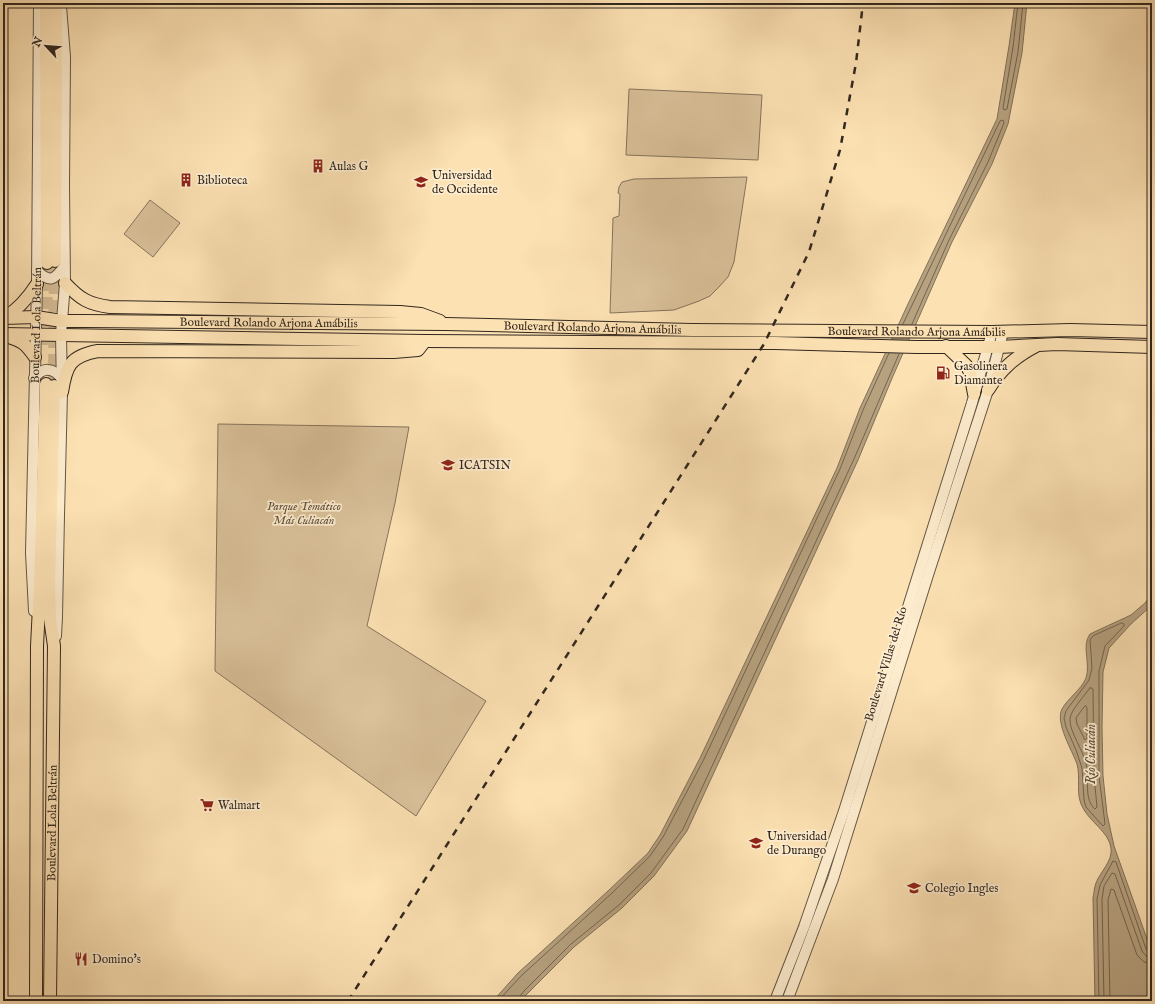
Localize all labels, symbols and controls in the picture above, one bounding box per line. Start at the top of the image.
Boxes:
north arrow [26,26,66,66]
text: N [29,34,46,50]
building icon: Aulas G [310,158,326,174]
place label: Aulas G [328,159,369,174]
place label: Universidad de Occidente [432,168,498,197]
building icon: Biblioteca [178,172,194,188]
place label: Biblioteca [197,173,248,188]
school or university icon: Universidad de Occidente [413,174,429,190]
street label: Boulevard Lola Beltrán [27,266,45,383]
street label: Boulevard Rolando Arjona Amábilis [180,314,358,331]
street label: Boulevard Rolando Arjona Amábilis [503,318,682,337]
street label: Boulevard Rolando Arjona Amábilis [828,323,1006,340]
place label: Gasolinera Diamante [954,359,1008,388]
fuel station icon: Gasolinera Diamante [935,365,951,381]
school or university icon: ICATSIN [440,457,456,473]
place label: ICATSIN [459,458,511,473]
park label: Parque Temático Más Culiacán [267,499,341,528]
street label: Boulevard Villas del Río [861,604,911,723]
water label: Río Culiacán [1083,724,1100,784]
street label: Boulevard Lola Beltrán [44,764,60,881]
supermarket icon: Walmart [199,797,215,813]
place label: Walmart [218,798,260,813]
place label: Universidad de Durango [767,829,828,858]
school or university icon: Universidad de Durango [748,835,764,851]
school or university icon: Colegio Ingles [906,880,922,896]
place label: Colegio Ingles [925,881,999,896]
restaurant icon: Domino's [73,951,89,967]
place label: Domino's [92,952,141,967]

